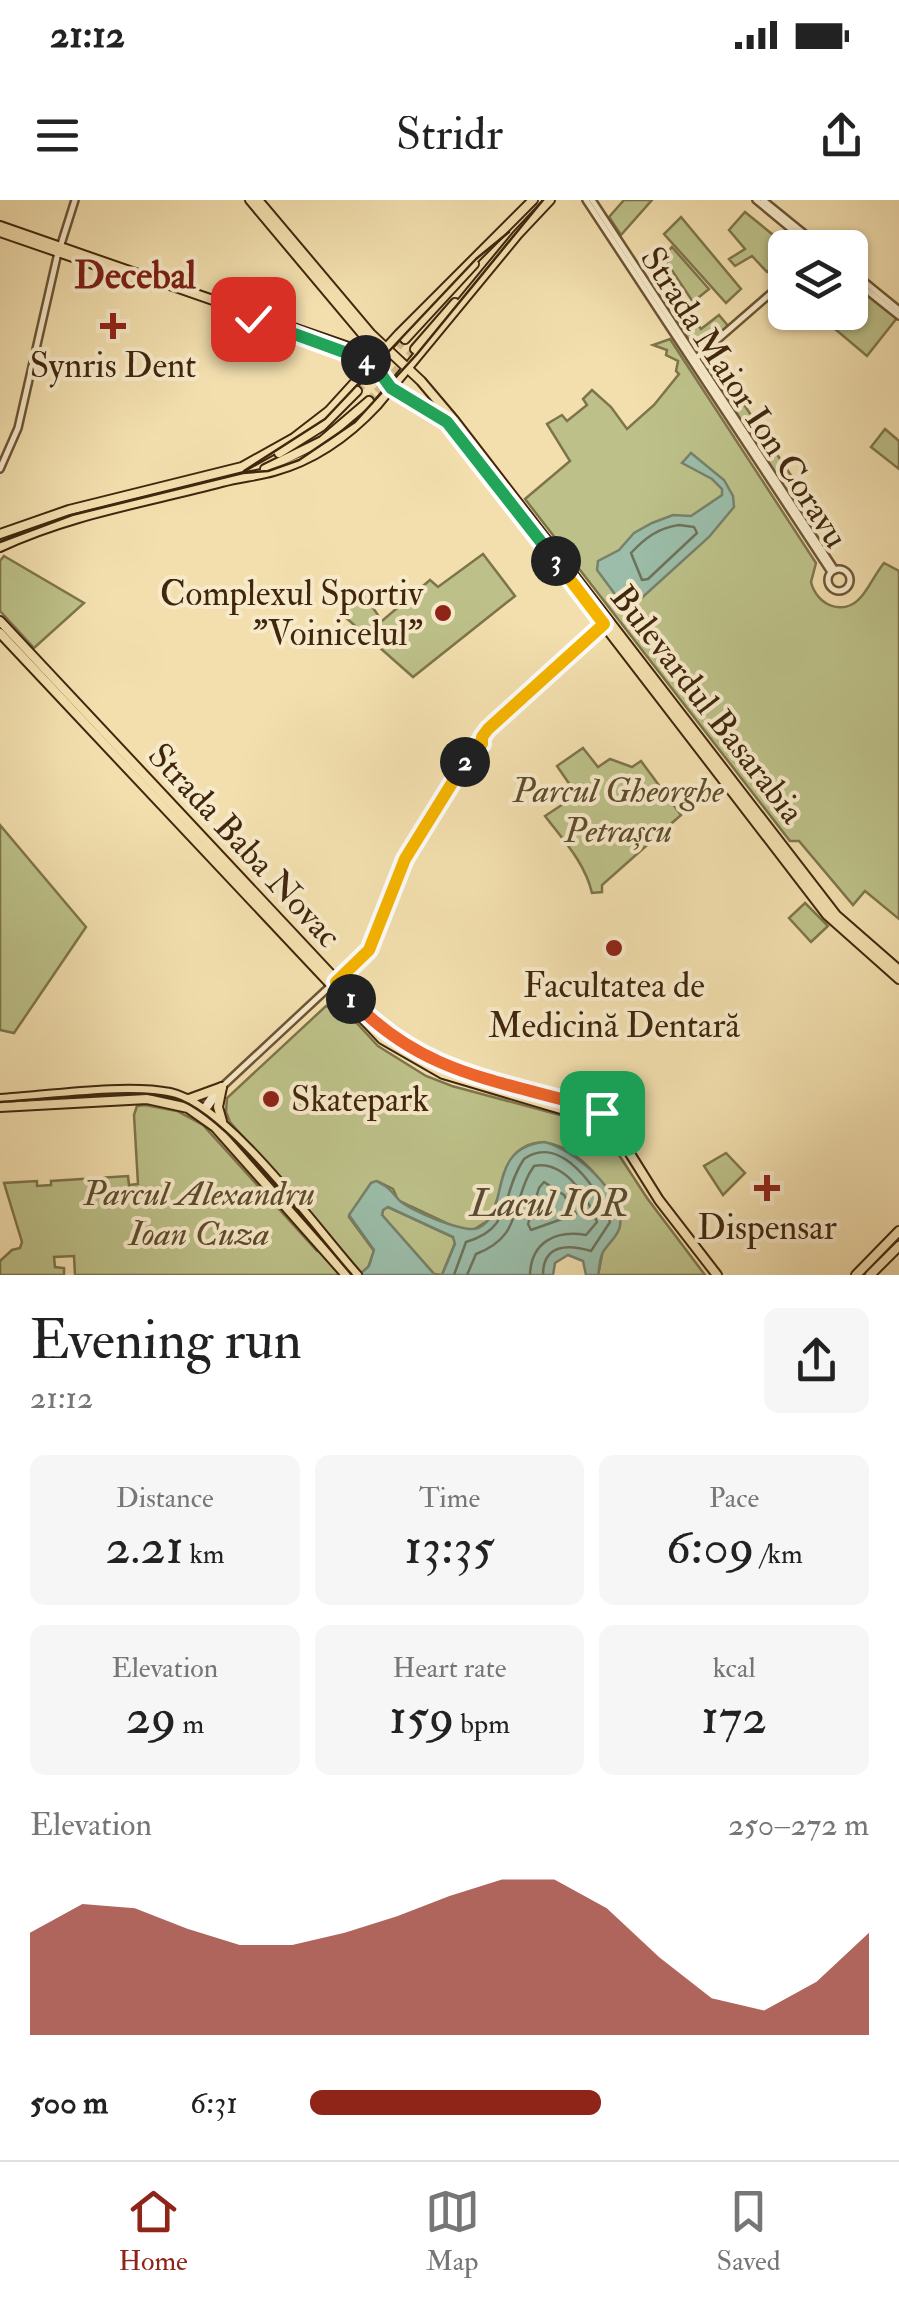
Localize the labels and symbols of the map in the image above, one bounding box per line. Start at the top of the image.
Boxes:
street label: Strada Maior Ion Coravu [630,239,858,556]
district label: Decebal [74,252,196,300]
pin [211,277,296,362]
marker: Synris Dent [100,313,126,339]
pin: 4 [341,335,391,385]
place label: Synris Dent [30,344,196,388]
pin: 3 [531,536,581,586]
place label: Complexul Sportiv "Voinicelul" [160,572,424,656]
street label: Bulevardul Basarabia [601,577,814,833]
marker: Complexul Sportiv "Voinicelul" [432,602,454,624]
street label: Strada Baba Novac [138,734,350,957]
pin: 2 [440,737,490,787]
park label: Parcul Gheorghe Petrașcu [511,769,724,853]
marker: Facultatea de Medicină Dentară [603,937,625,959]
place label: Facultatea de Medicină Dentară [488,964,740,1048]
pin: 1 [326,974,376,1024]
pin [560,1071,645,1156]
place label: Skatepark [291,1078,429,1122]
marker: Skatepark [260,1088,282,1110]
park label: Parcul Alexandru Ioan Cuza [82,1172,315,1256]
marker: Dispensar [754,1175,780,1201]
water label: Lacul IOR [468,1180,628,1228]
place label: Dispensar [697,1206,837,1250]

